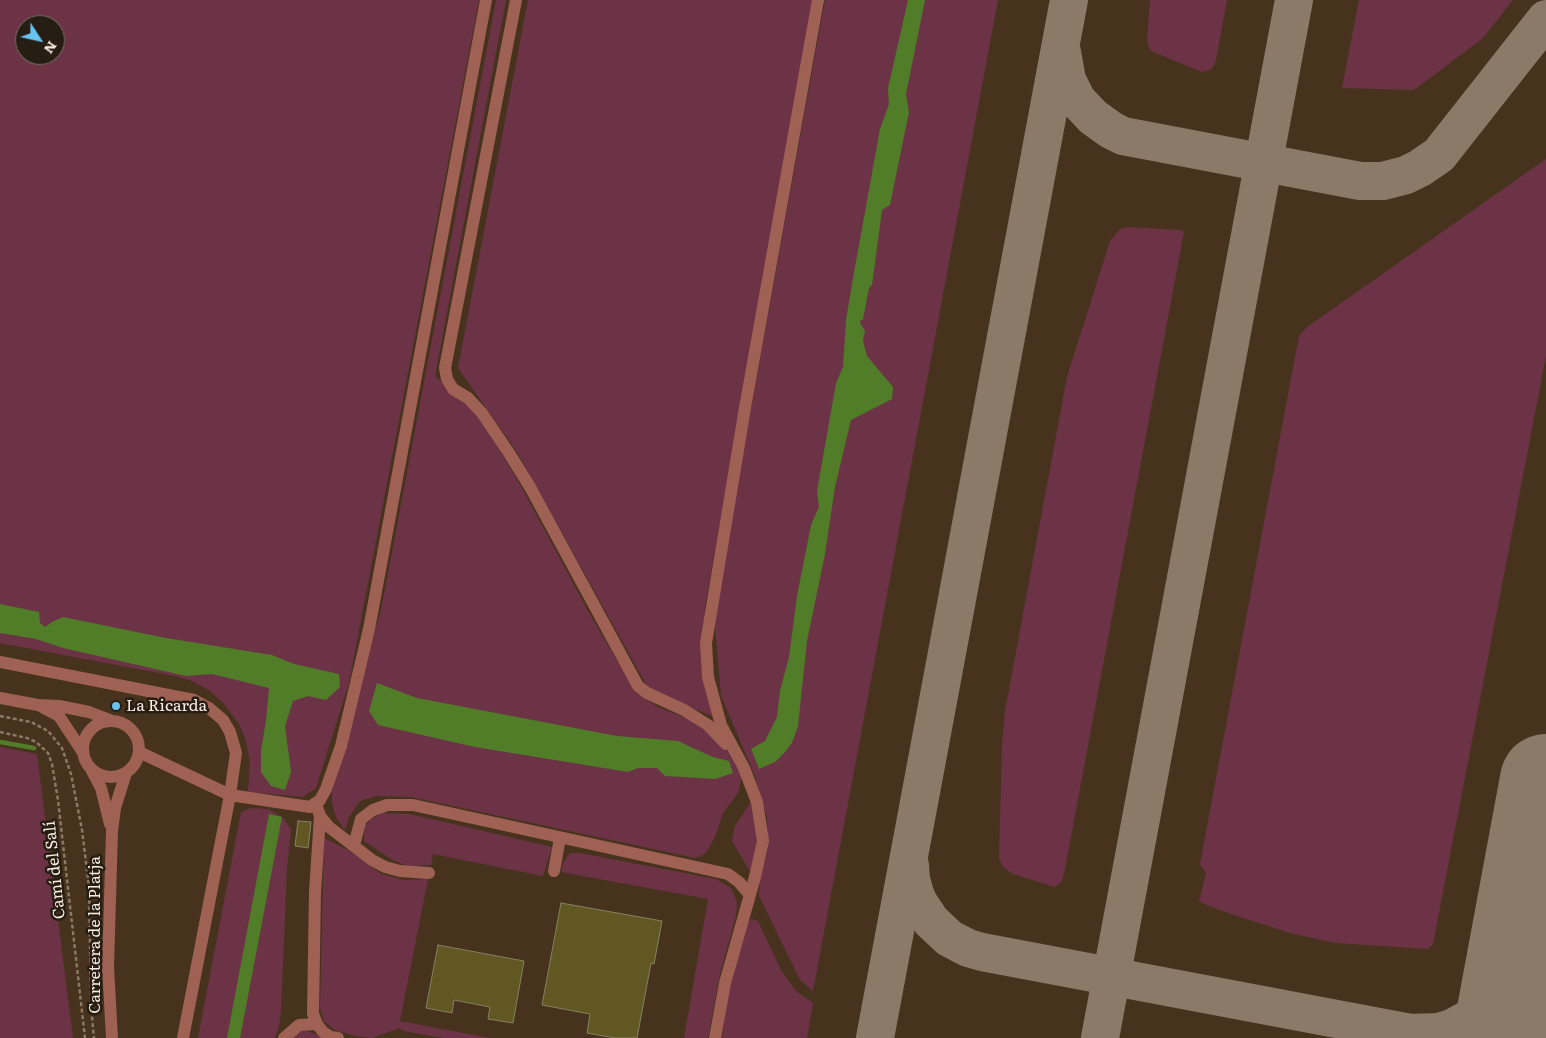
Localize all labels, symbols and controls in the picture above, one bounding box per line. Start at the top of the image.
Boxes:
north arrow [15,15,65,65]
text: N [40,37,63,59]
place label: La Ricarda [126,696,207,716]
marker: La Ricarda [110,700,122,712]
street label: Camí del Salí [40,820,70,920]
street label: Carretera de la Platja [85,856,105,1014]

